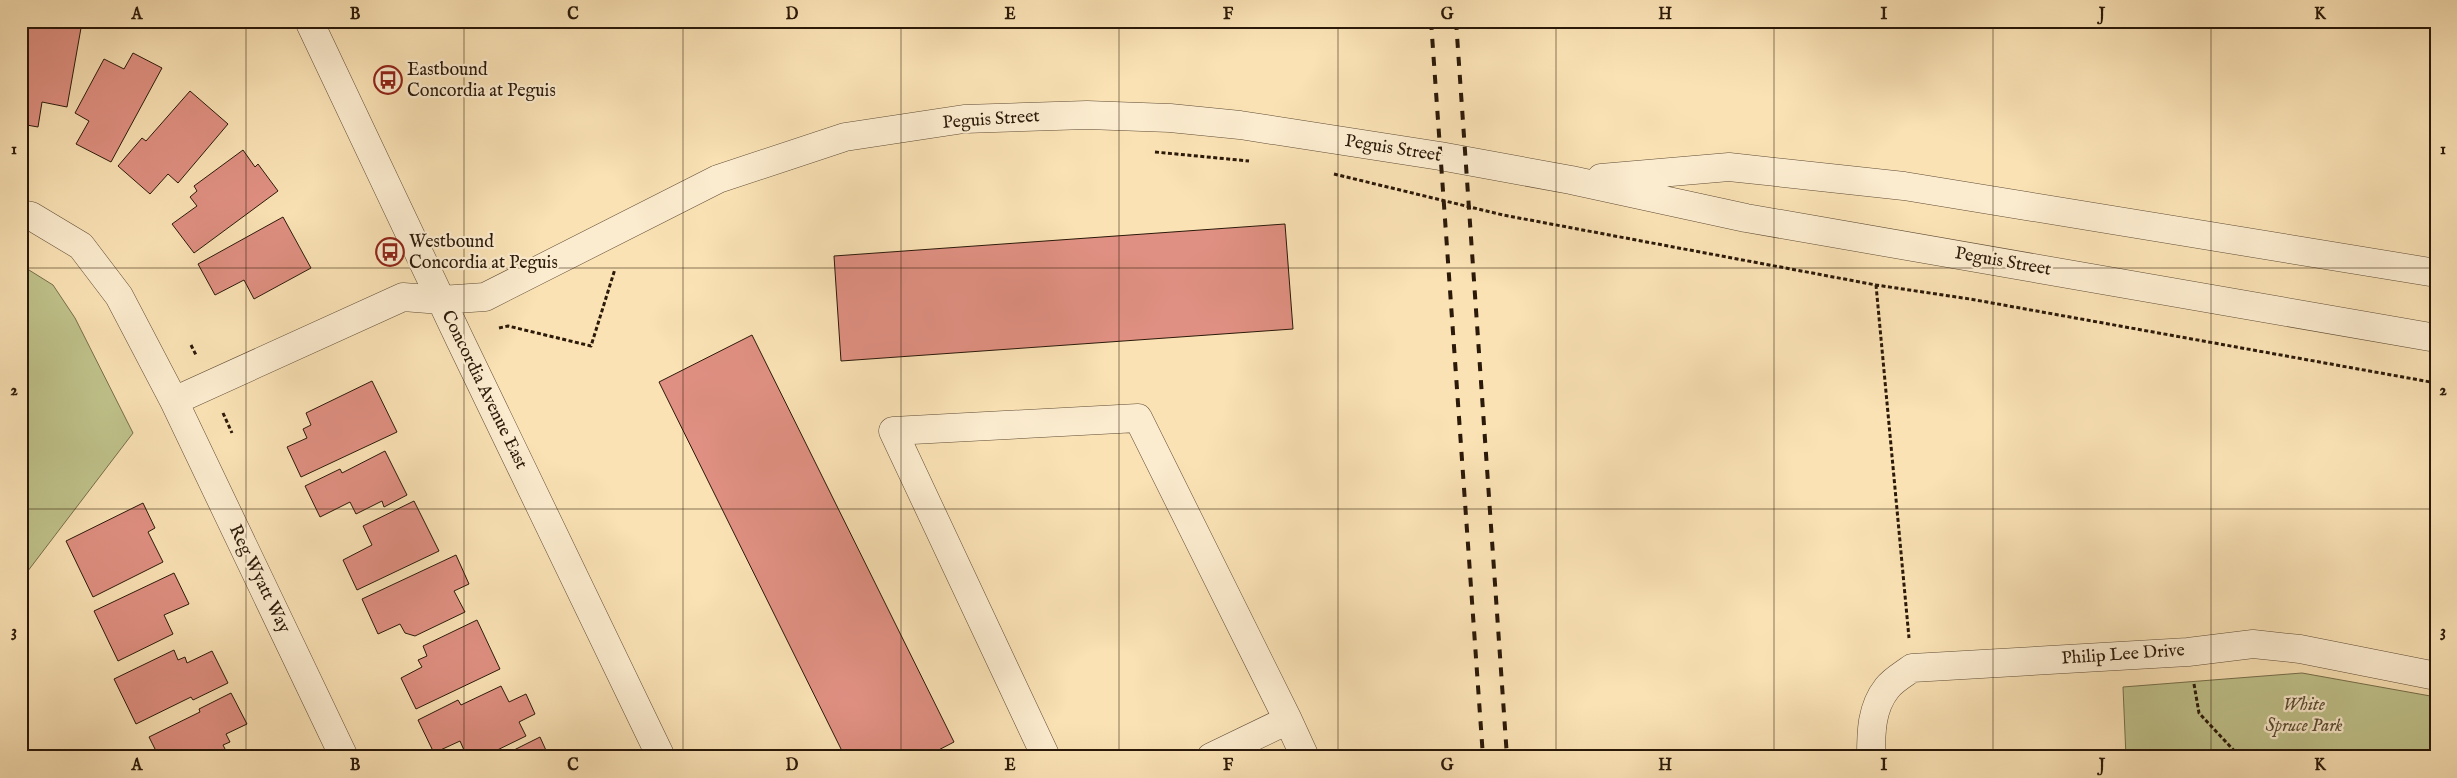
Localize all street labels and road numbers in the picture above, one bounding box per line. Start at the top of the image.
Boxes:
street label: Peguis Street [942,105,1040,135]
street label: Peguis Street [1343,130,1443,168]
street label: Peguis Street [1953,242,2053,282]
street label: Concordia Avenue East [436,307,532,473]
street label: Reg Wyatt Way [223,521,295,637]
street label: Philip Lee Drive [2061,639,2185,671]

